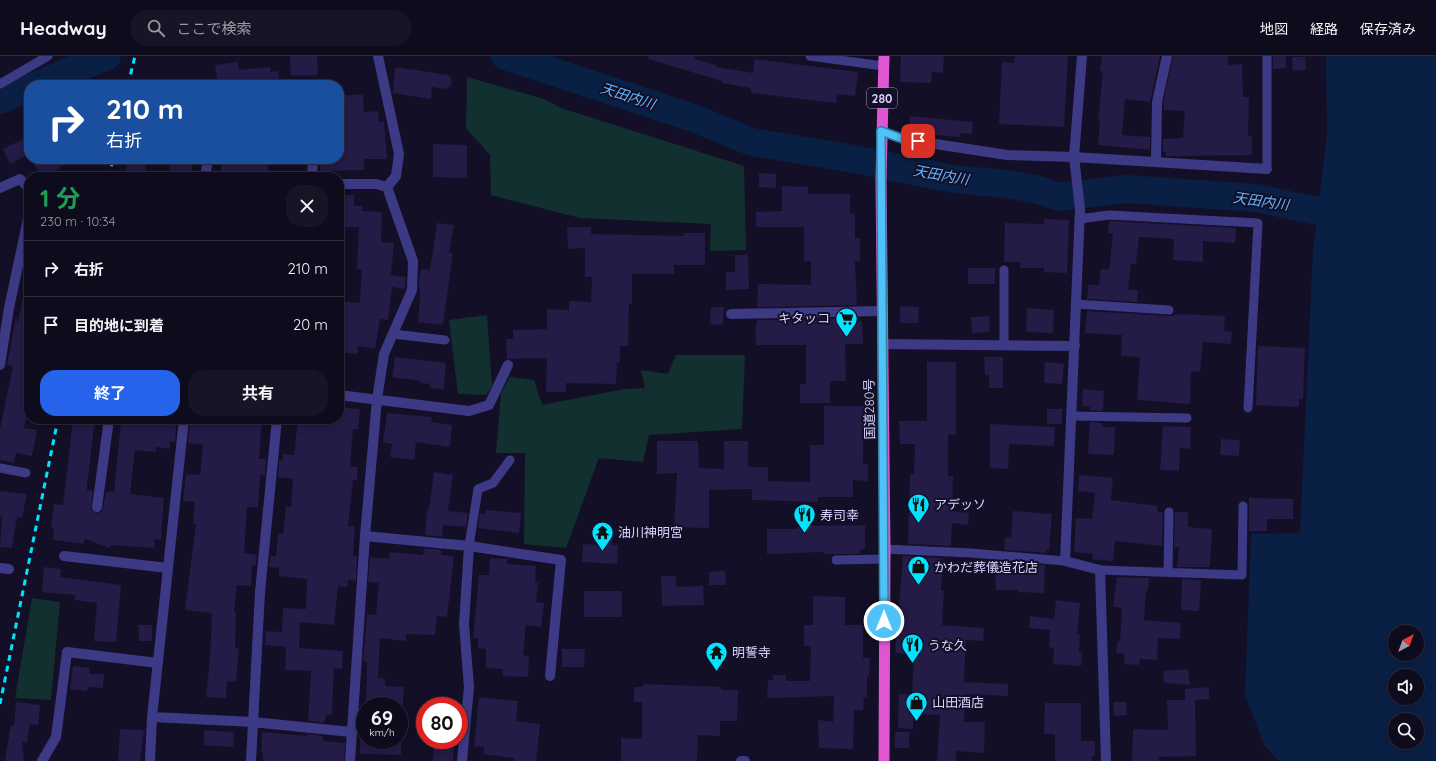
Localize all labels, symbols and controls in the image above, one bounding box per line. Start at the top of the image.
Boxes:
search box [131,10,411,46]
text: Headway [20,16,107,40]
icon: search [145,17,167,39]
text: ここで検索 [177,19,252,38]
text: 地図 [1260,20,1288,38]
text: 経路 [1310,20,1338,38]
text: 保存済み [1360,20,1416,38]
water label: 天田内川 [599,79,659,114]
road number: 280 [867,88,897,108]
text: 210 m [106,91,184,126]
icon: right [40,96,92,148]
pin [901,124,935,158]
text: 右折 [106,129,142,152]
icon: arrive [907,130,929,152]
water label: 天田内川 [912,161,972,189]
text: 1 分 [40,183,80,213]
button: close [286,185,328,227]
water label: 天田内川 [1232,188,1292,214]
text: 230 m · 10:34 [40,213,115,229]
icon: right [40,258,62,280]
text: 210 m [287,259,328,278]
text: 右折 [74,260,104,279]
supermarket icon: キタッコ [833,305,859,338]
place label: キタッコ [778,310,830,326]
icon: arrive [40,314,62,336]
text: 20 m [293,315,328,334]
text: 目的地に到着 [74,316,164,335]
button: 終了 [40,370,180,416]
button: 共有 [188,370,328,416]
street label: 国道280号 [860,378,878,440]
restaurant icon: アデッソ [905,491,931,524]
place label: アデッソ [934,496,986,512]
restaurant icon: 寿司幸 [791,502,817,535]
place label: 寿司幸 [820,507,859,523]
temple icon: 油川神明宮 [590,519,616,552]
place label: 油川神明宮 [618,524,683,540]
shop icon: かわだ葬儀造花店 [906,554,932,587]
place label: かわだ葬儀造花店 [934,559,1038,575]
position arrow [863,600,905,642]
north arrow [1388,625,1424,661]
map controls [1388,625,1424,749]
restaurant icon: うな久 [900,632,926,665]
place label: うな久 [928,637,967,653]
temple icon: 明誓寺 [703,639,729,672]
place label: 明誓寺 [732,644,771,660]
button: sound [1388,669,1424,705]
shop icon: 山田酒店 [903,689,929,722]
place label: 山田酒店 [932,694,984,710]
speed limit sign: 80 [416,697,468,749]
text: 69 [371,705,393,730]
button: search [1388,713,1424,749]
text: km/h [369,726,395,739]

